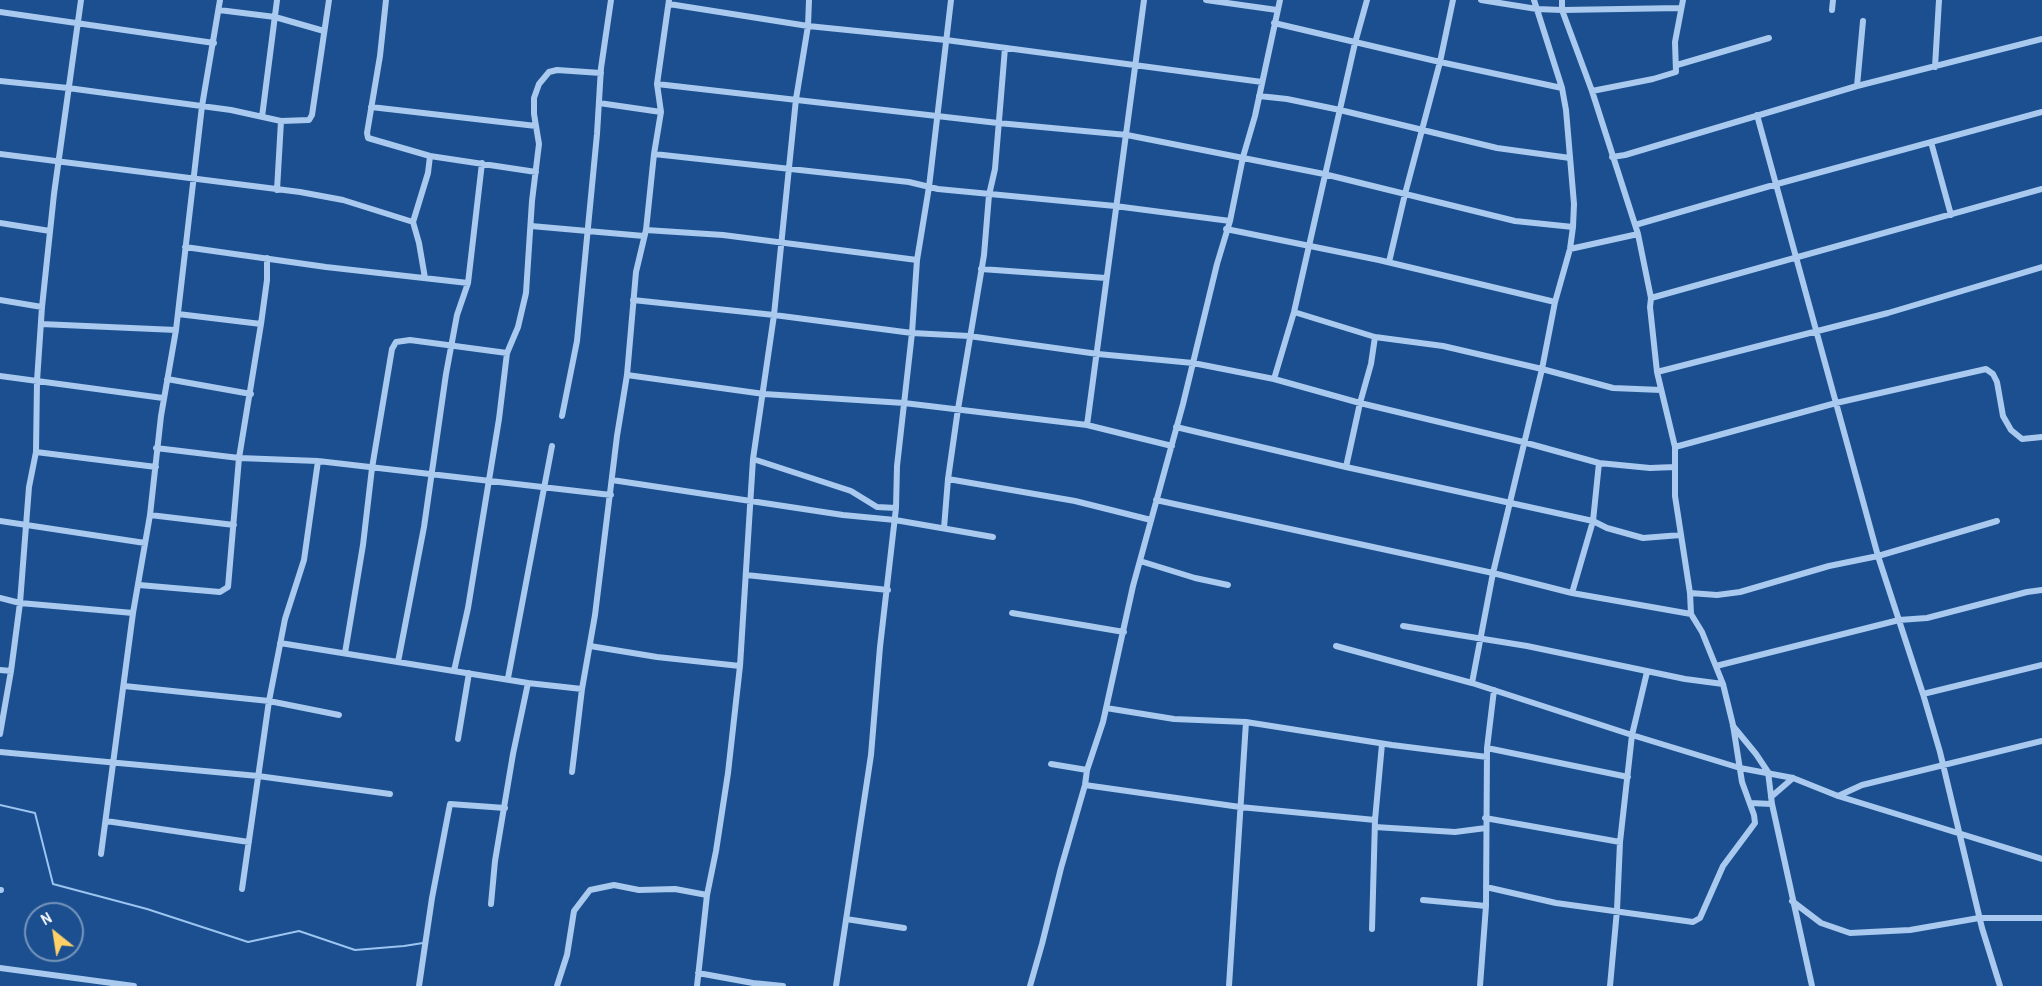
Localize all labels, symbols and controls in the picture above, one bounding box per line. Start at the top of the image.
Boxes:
north arrow [24,902,84,962]
text: N [36,906,56,930]

